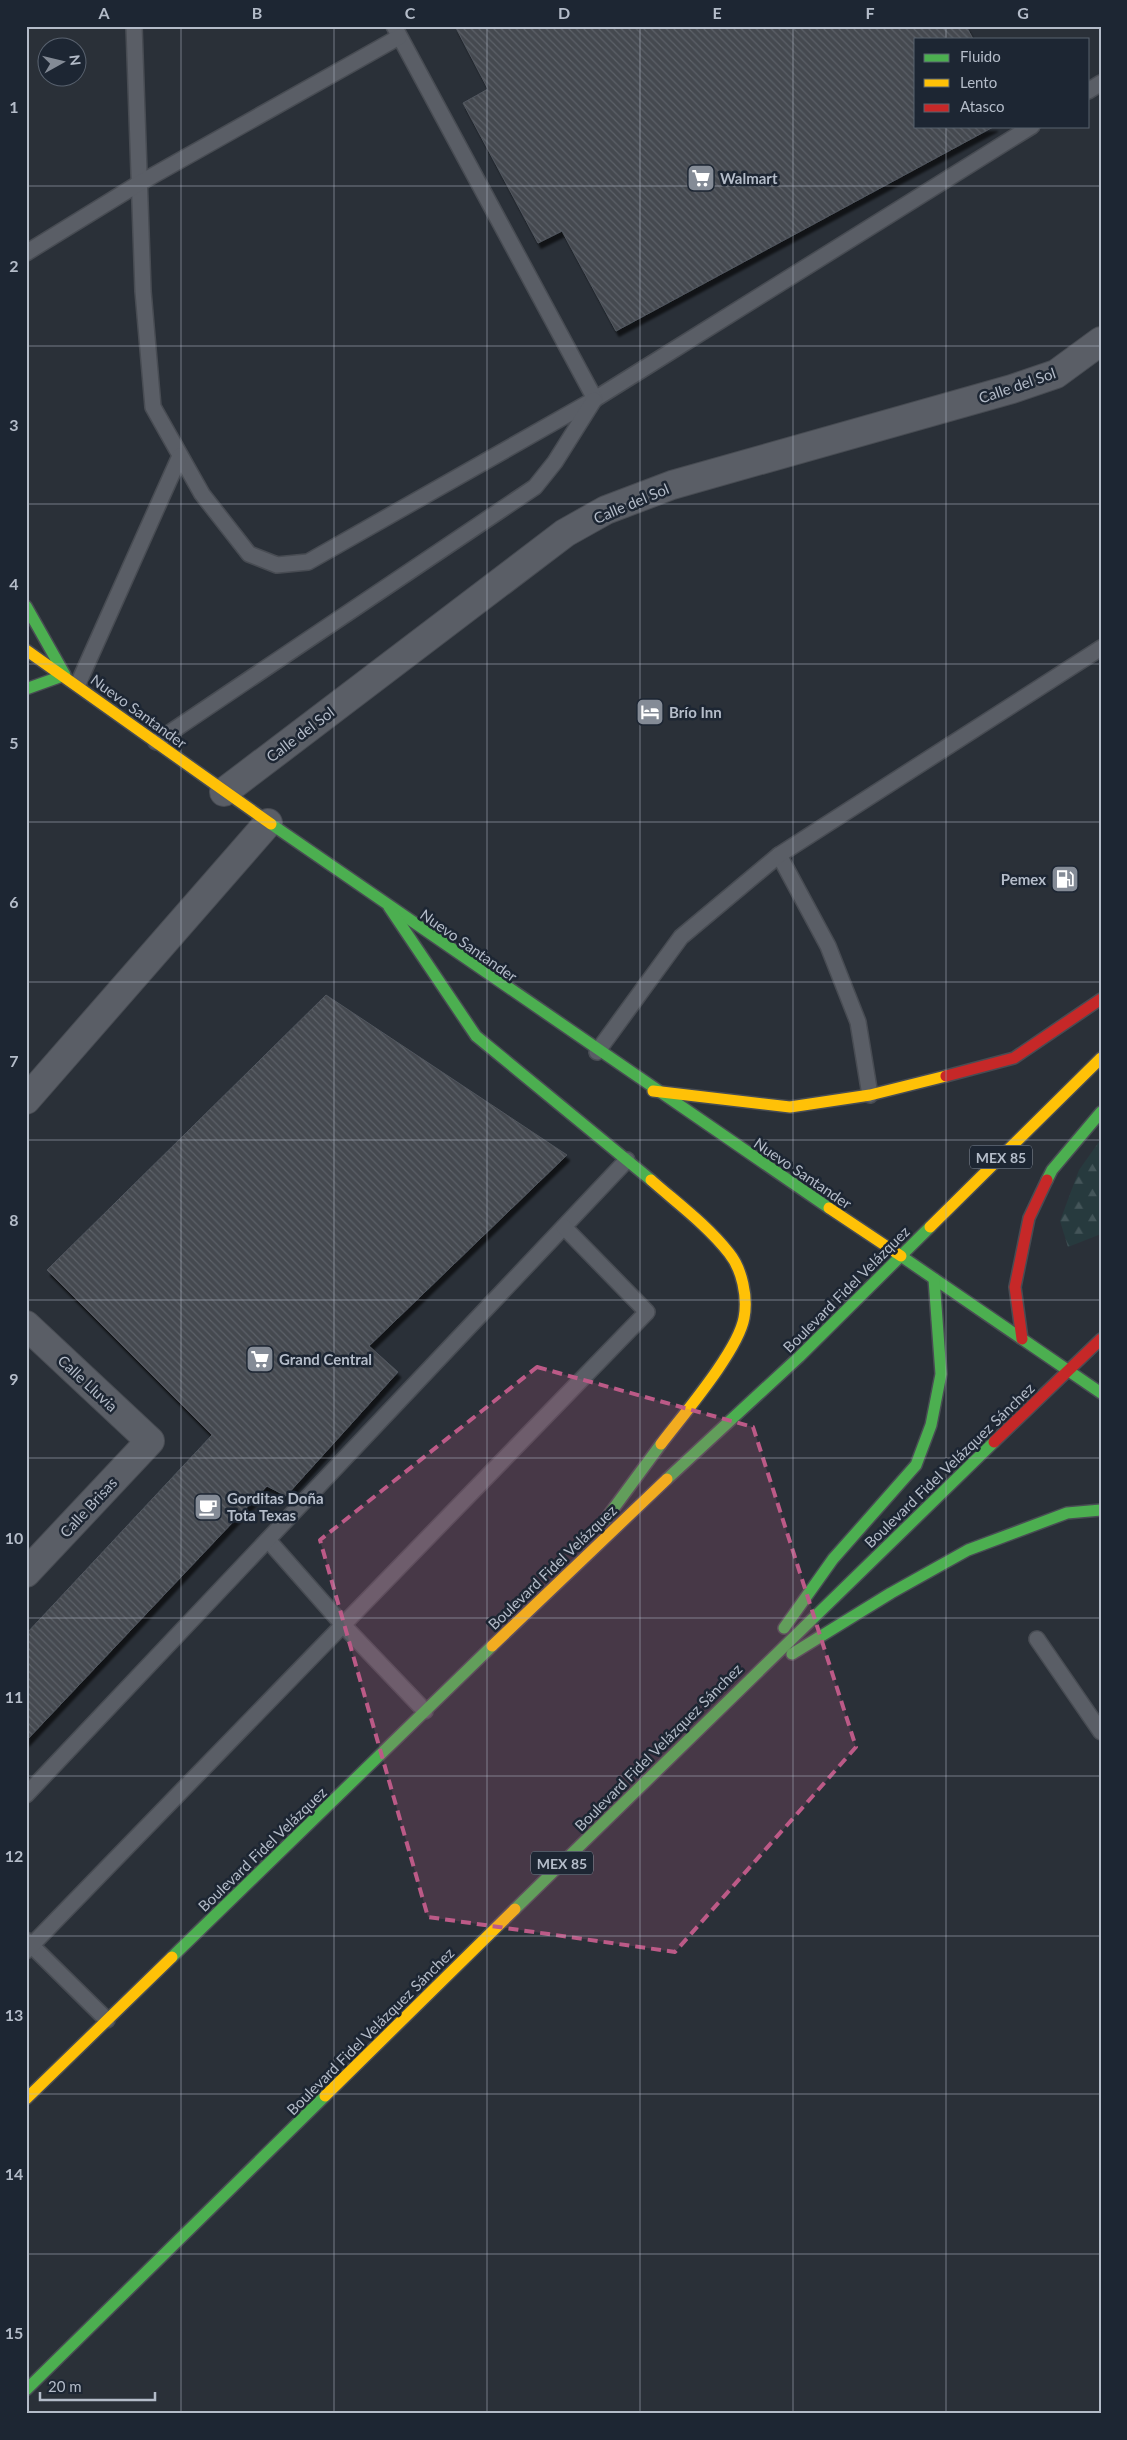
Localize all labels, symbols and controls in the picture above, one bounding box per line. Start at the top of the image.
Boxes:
text: A [97,3,110,22]
text: B [252,3,262,22]
text: C [405,3,416,22]
text: D [558,3,570,22]
text: E [712,3,722,22]
text: F [865,3,875,22]
text: G [1017,3,1029,22]
north arrow [38,38,88,88]
legend [914,38,1090,128]
text: Fluido [960,47,1001,65]
text: N [66,54,85,67]
text: Lento [960,73,997,91]
text: 1 [9,97,19,116]
text: Atasco [960,97,1005,115]
supermarket icon: Walmart [686,163,716,193]
place label: Walmart [720,169,778,187]
text: 2 [9,256,19,275]
street label: Calle del Sol [976,363,1058,407]
text: 3 [9,415,19,434]
street label: Calle del Sol [591,479,671,527]
text: 4 [9,574,19,593]
street label: Nuevo Santander [88,670,191,752]
hotel icon: Brío Inn [635,697,665,727]
street label: Calle del Sol [263,703,337,765]
place label: Brío Inn [669,703,722,721]
text: 5 [9,733,19,752]
fuel station icon: Pemex [1050,864,1080,894]
place label: Pemex [1001,870,1046,888]
text: 6 [9,892,19,911]
street label: Nuevo Santander [417,905,521,985]
text: 7 [9,1051,19,1070]
street label: Nuevo Santander [751,1134,856,1213]
road number: MEX 85 [970,1146,1032,1168]
text: 8 [9,1210,19,1229]
street label: Boulevard Fidel Velázquez [779,1222,913,1356]
supermarket icon: Grand Central [245,1344,275,1374]
place label: Grand Central [279,1350,372,1368]
street label: Calle Lluvia [55,1351,121,1415]
text: 9 [9,1369,19,1388]
street label: Boulevard Fidel Velázquez Sánchez [860,1379,1038,1551]
street label: Calle Brisas [56,1473,120,1541]
place label: Gorditas Doña Tota Texas [227,1489,324,1524]
cafe icon: Gorditas Doña Tota Texas [193,1492,223,1522]
street label: Boulevard Fidel Velázquez [484,1501,620,1633]
text: 10 [5,1528,23,1547]
street label: Boulevard Fidel Velázquez Sánchez [571,1659,746,1834]
text: 11 [5,1687,23,1706]
street label: Boulevard Fidel Velázquez [194,1783,330,1915]
text: 12 [5,1846,23,1865]
road number: MEX 85 [531,1852,593,1875]
street label: Boulevard Fidel Velázquez Sánchez [283,1943,458,2118]
text: 13 [5,2005,23,2024]
text: 14 [5,2164,23,2183]
text: 15 [5,2323,23,2342]
scale bar [40,2370,155,2402]
text: 20 m [48,2377,82,2395]

